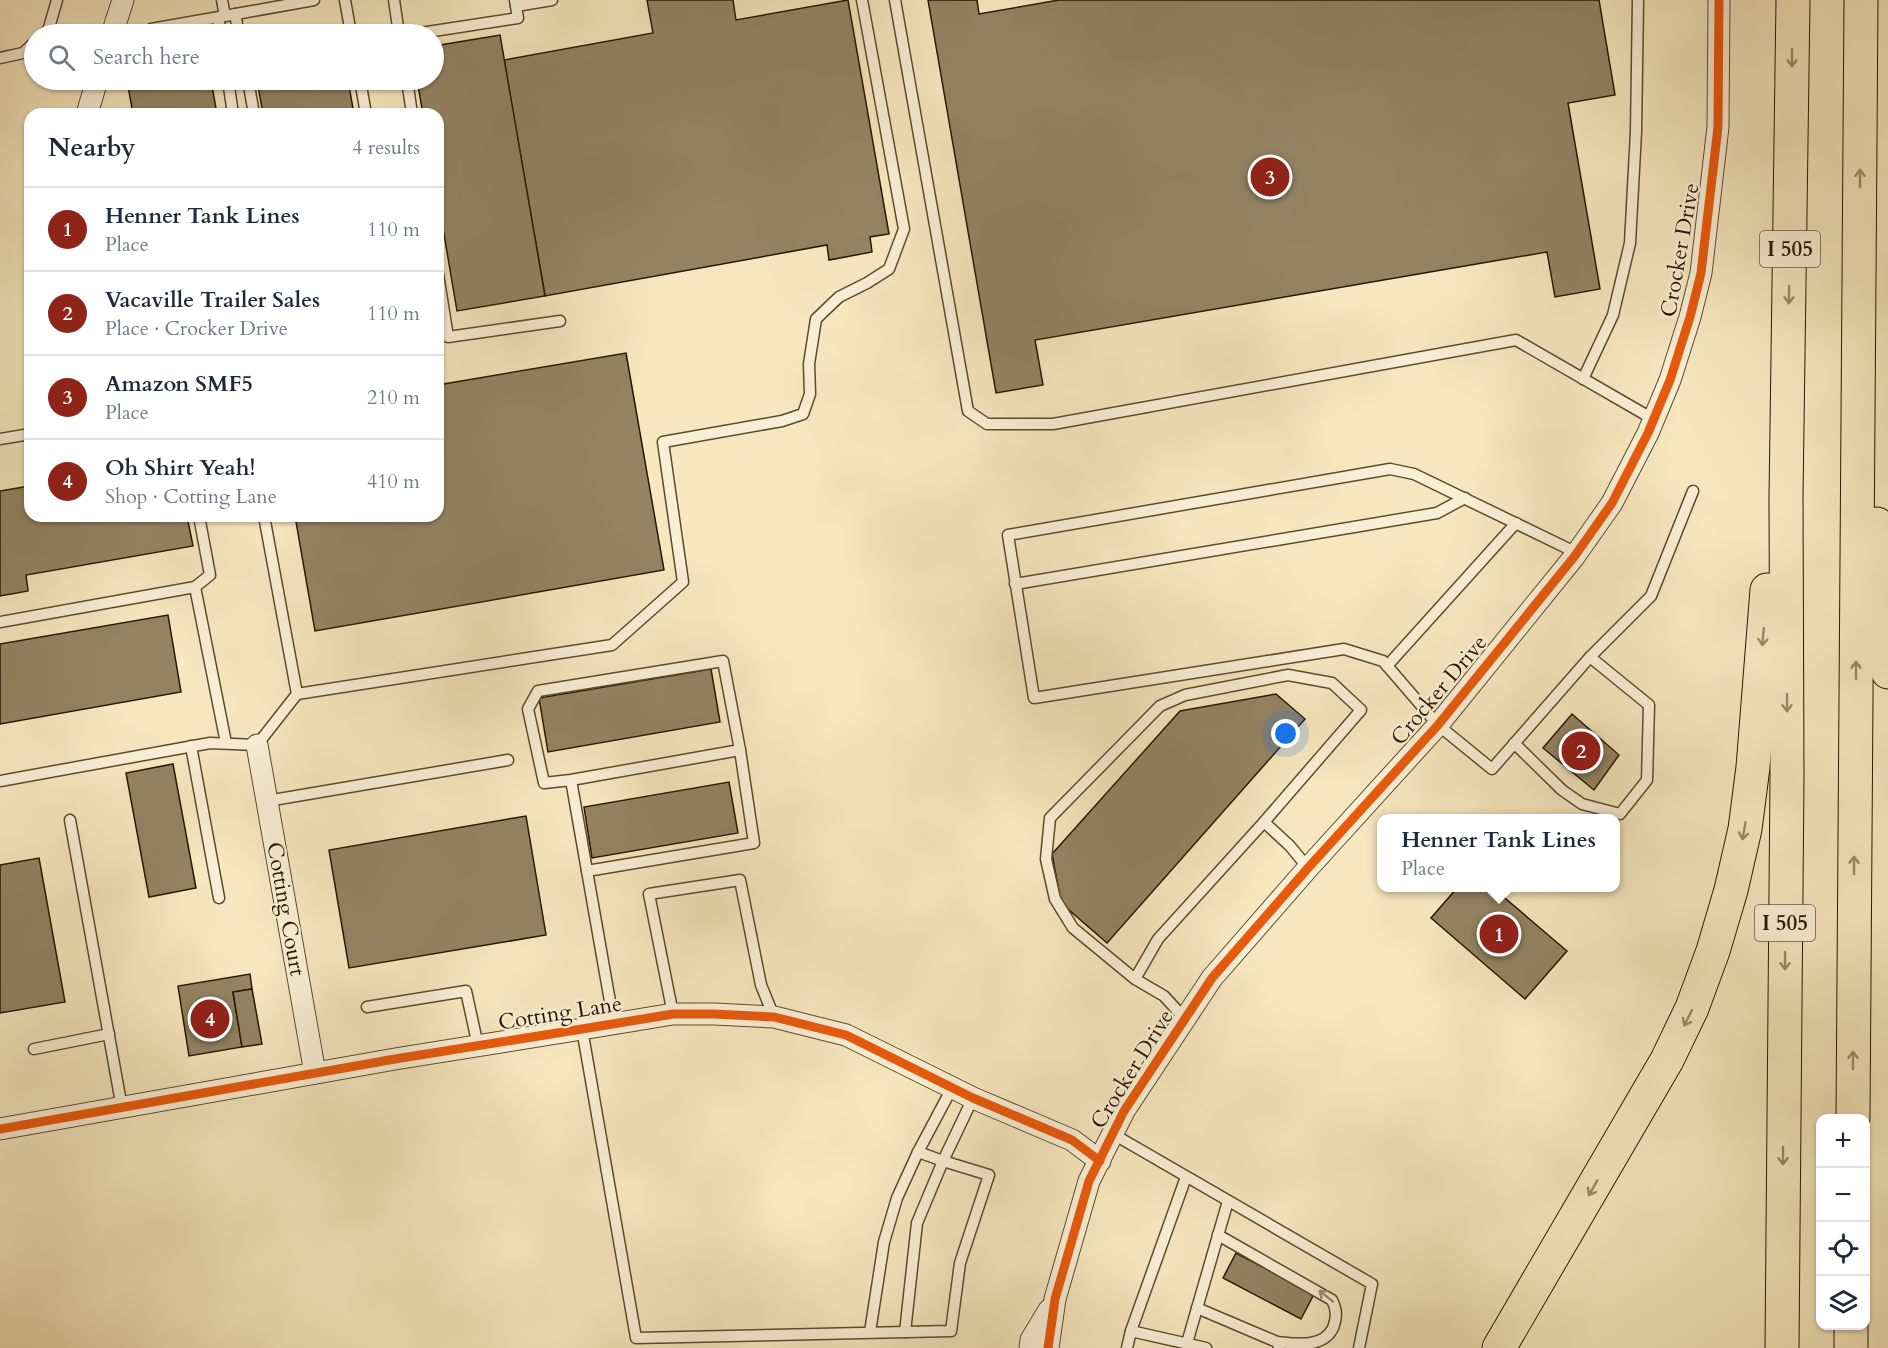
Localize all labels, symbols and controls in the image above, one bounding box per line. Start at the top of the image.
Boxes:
search box [24,24,444,90]
icon: search [45,41,78,74]
text: Search here [93,42,200,72]
one-way arrow [1786,48,1798,68]
text: Nearby [48,130,136,165]
text: 4 results [352,134,420,161]
pin: 3 [1250,154,1290,200]
one-way arrow [1854,168,1866,188]
street label: Crocker Drive [1653,181,1707,319]
text: Henner Tank Lines [105,201,300,231]
text: 1 [62,216,73,243]
text: 110 m [367,216,420,243]
text: Place [105,231,149,258]
road number: I 505 [1760,231,1820,267]
text: Vacaville Trailer Sales [105,285,320,315]
one-way arrow [1784,285,1795,305]
text: 2 [62,300,73,327]
text: 110 m [367,300,420,327]
text: Place · Crocker Drive [105,315,288,342]
text: Amazon SMF5 [105,369,253,399]
text: 3 [62,384,73,411]
text: 210 m [367,384,420,411]
text: Place [105,399,149,426]
text: Oh Shirt Yeah! [105,453,255,483]
text: 4 [62,468,73,495]
text: 410 m [367,468,420,495]
text: Shop · Cotting Lane [105,483,277,510]
one-way arrow [1757,627,1768,647]
street label: Crocker Drive [1384,628,1494,752]
one-way arrow [1850,661,1862,681]
one-way arrow [1781,692,1793,712]
your location [1271,719,1300,748]
pin: 2 [1562,728,1600,774]
popup [1377,814,1620,892]
one-way arrow [1738,821,1749,841]
text: Henner Tank Lines [1401,825,1596,855]
street label: Cotting Court [259,840,313,978]
text: Place [1401,855,1445,882]
one-way arrow [1848,856,1860,876]
road number: I 505 [1755,905,1815,941]
pin: 1 [1480,912,1518,956]
one-way arrow [1779,950,1791,970]
street label: Cotting Lane [496,988,624,1038]
pin: 4 [190,996,230,1042]
street label: Crocker Drive [1083,1004,1181,1134]
one-way arrow [1681,1008,1693,1026]
one-way arrow [1847,1051,1859,1071]
map controls [1816,1114,1870,1330]
button: + [1816,1114,1870,1168]
one-way arrow [1778,1145,1789,1165]
button: − [1816,1168,1870,1222]
one-way arrow [1587,1179,1599,1196]
button: locate [1816,1222,1870,1276]
button: layers [1816,1276,1870,1330]
one-way arrow [1318,1290,1334,1303]

